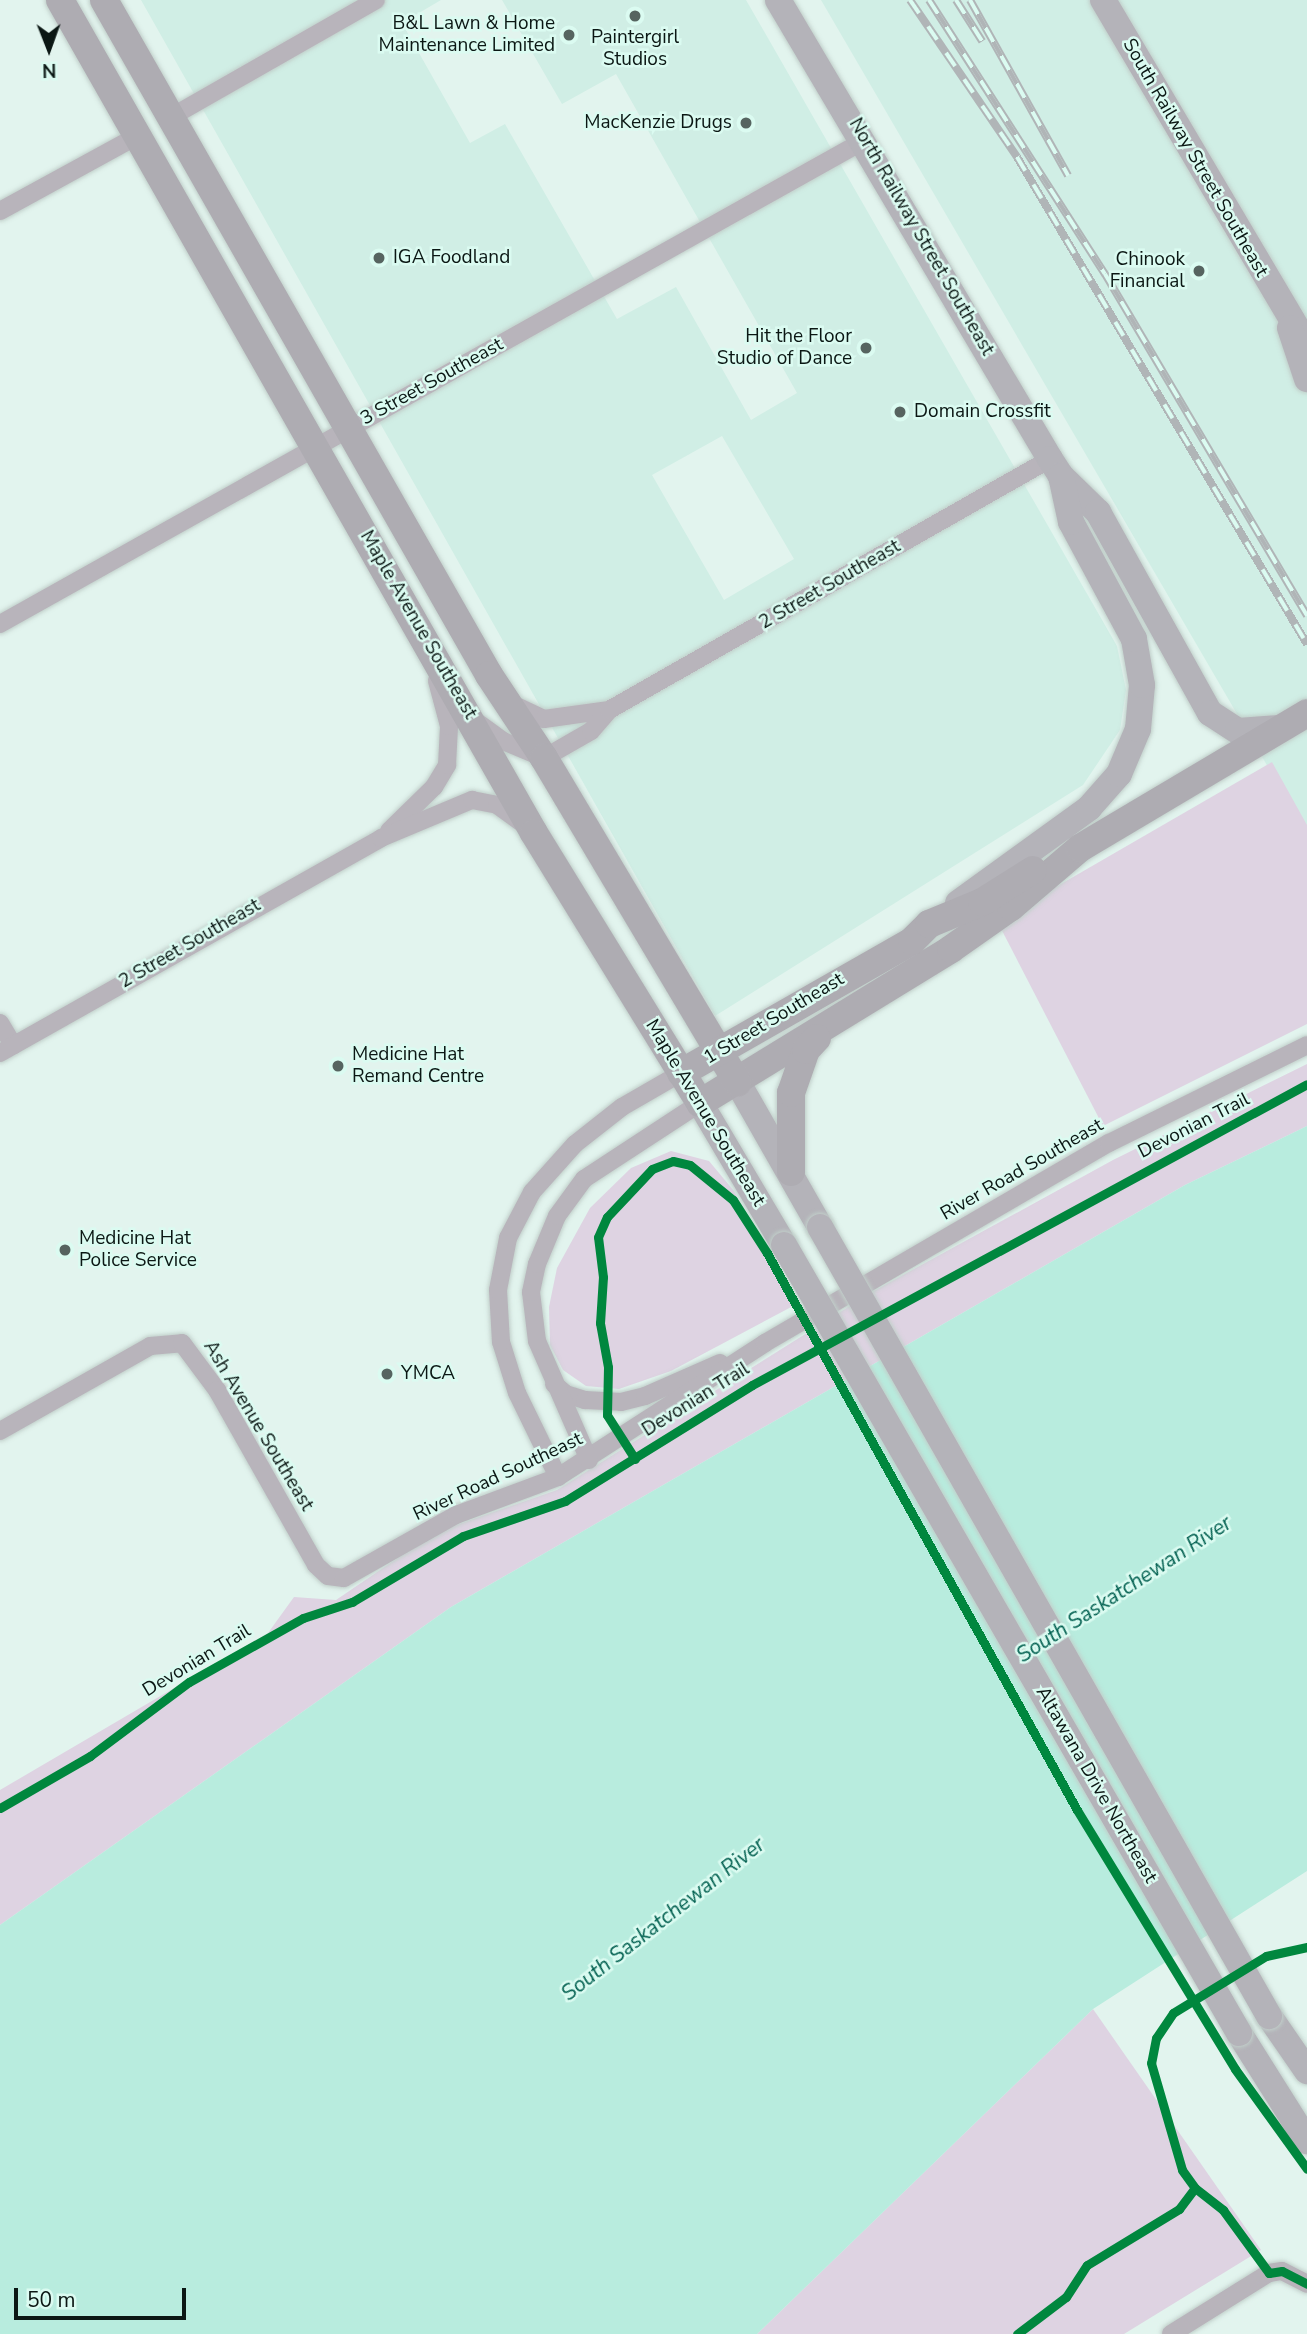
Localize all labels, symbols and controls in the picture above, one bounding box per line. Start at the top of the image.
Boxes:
marker: Paintergirl Studios [627,8,643,24]
place label: B&L Lawn & Home Maintenance Limited [378,13,555,57]
north arrow [14,14,84,84]
marker: B&L Lawn & Home Maintenance Limited [561,27,577,43]
place label: Paintergirl Studios [591,27,679,71]
street label: South Railway Street Southeast [1117,35,1273,281]
text: N [42,57,57,83]
place label: MacKenzie Drugs [584,112,732,134]
street label: North Railway Street Southeast [844,114,998,360]
marker: MacKenzie Drugs [738,115,754,131]
place label: IGA Foodland [393,247,510,269]
place label: Chinook Financial [1110,249,1185,293]
marker: IGA Foodland [371,250,387,266]
marker: Chinook Financial [1191,263,1207,279]
place label: Hit the Floor Studio of Dance [717,326,852,370]
street label: 3 Street Southeast [357,333,507,431]
marker: Hit the Floor Studio of Dance [858,340,874,356]
place label: Domain Crossfit [914,401,1051,423]
marker: Domain Crossfit [892,404,908,420]
street label: Maple Avenue Southeast [355,527,481,723]
street label: 2 Street Southeast [755,535,905,635]
street label: 2 Street Southeast [115,894,265,994]
street label: 1 Street Southeast [700,968,848,1070]
street label: Maple Avenue Southeast [640,1016,770,1210]
place label: Medicine Hat Remand Centre [352,1044,484,1088]
marker: Medicine Hat Remand Centre [330,1058,346,1074]
street label: Devonian Trail [1134,1088,1254,1164]
street label: River Road Southeast [937,1114,1107,1226]
place label: Medicine Hat Police Service [79,1228,197,1272]
marker: Medicine Hat Police Service [57,1242,73,1258]
street label: Ash Avenue Southeast [198,1337,318,1515]
street label: Devonian Trail [638,1358,754,1442]
place label: YMCA [401,1363,455,1385]
marker: YMCA [379,1366,395,1382]
street label: River Road Southeast [410,1428,586,1526]
water label: South Saskatchewan River [1012,1510,1236,1668]
street label: Devonian Trail [139,1620,255,1702]
street label: Altawana Drive Northeast [1030,1683,1162,1887]
water label: South Saskatchewan River [556,1832,770,2006]
scale bar [18,2274,189,2318]
text: 50 m [27,2286,76,2314]

